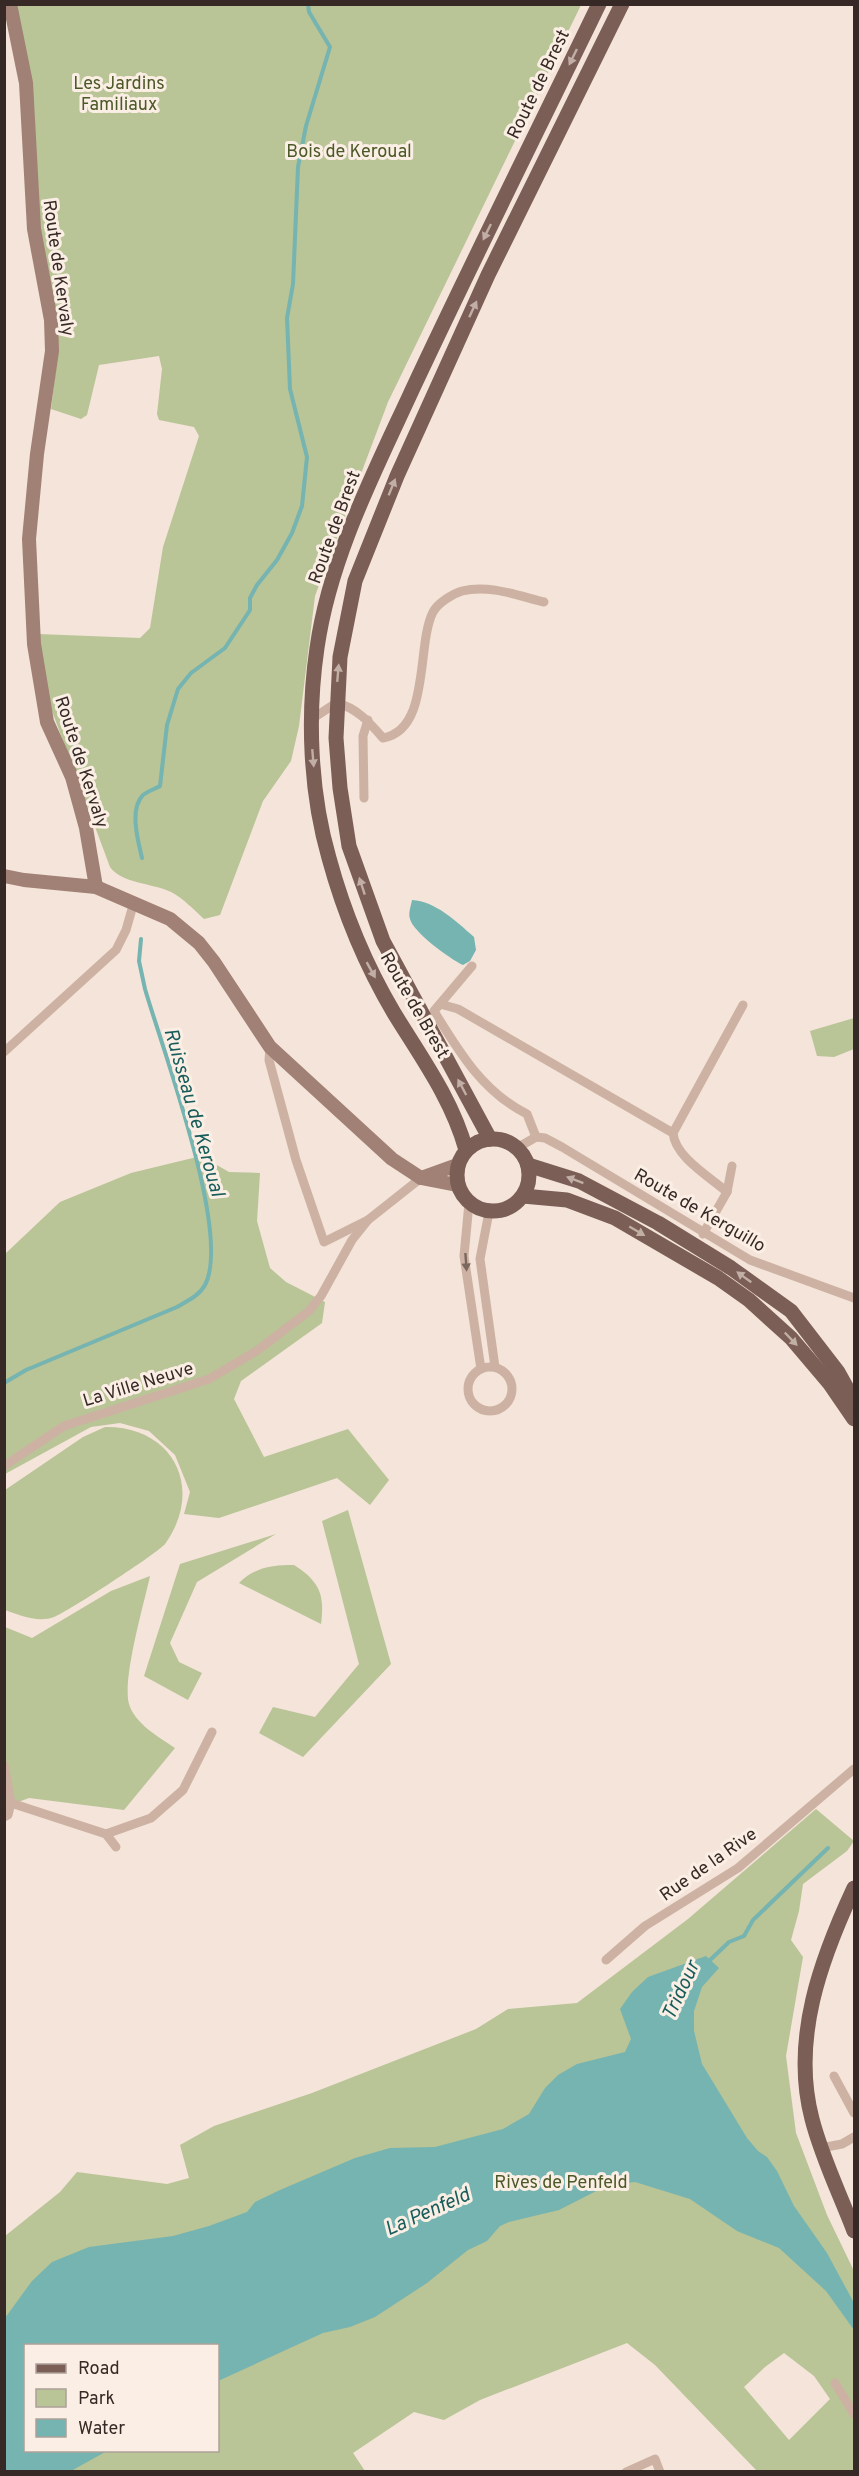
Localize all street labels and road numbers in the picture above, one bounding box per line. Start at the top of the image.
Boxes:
street label: Route de Brest [503,26,576,143]
street label: Route de Kervaly [37,199,78,338]
street label: Route de Brest [304,468,367,587]
street label: Route de Kervaly [48,694,113,831]
street label: Route de Brest [374,948,453,1063]
street label: Route de Kerguillo [629,1164,769,1258]
street label: La Ville Neuve [80,1358,196,1413]
street label: Rue de la Rive [656,1823,762,1907]

